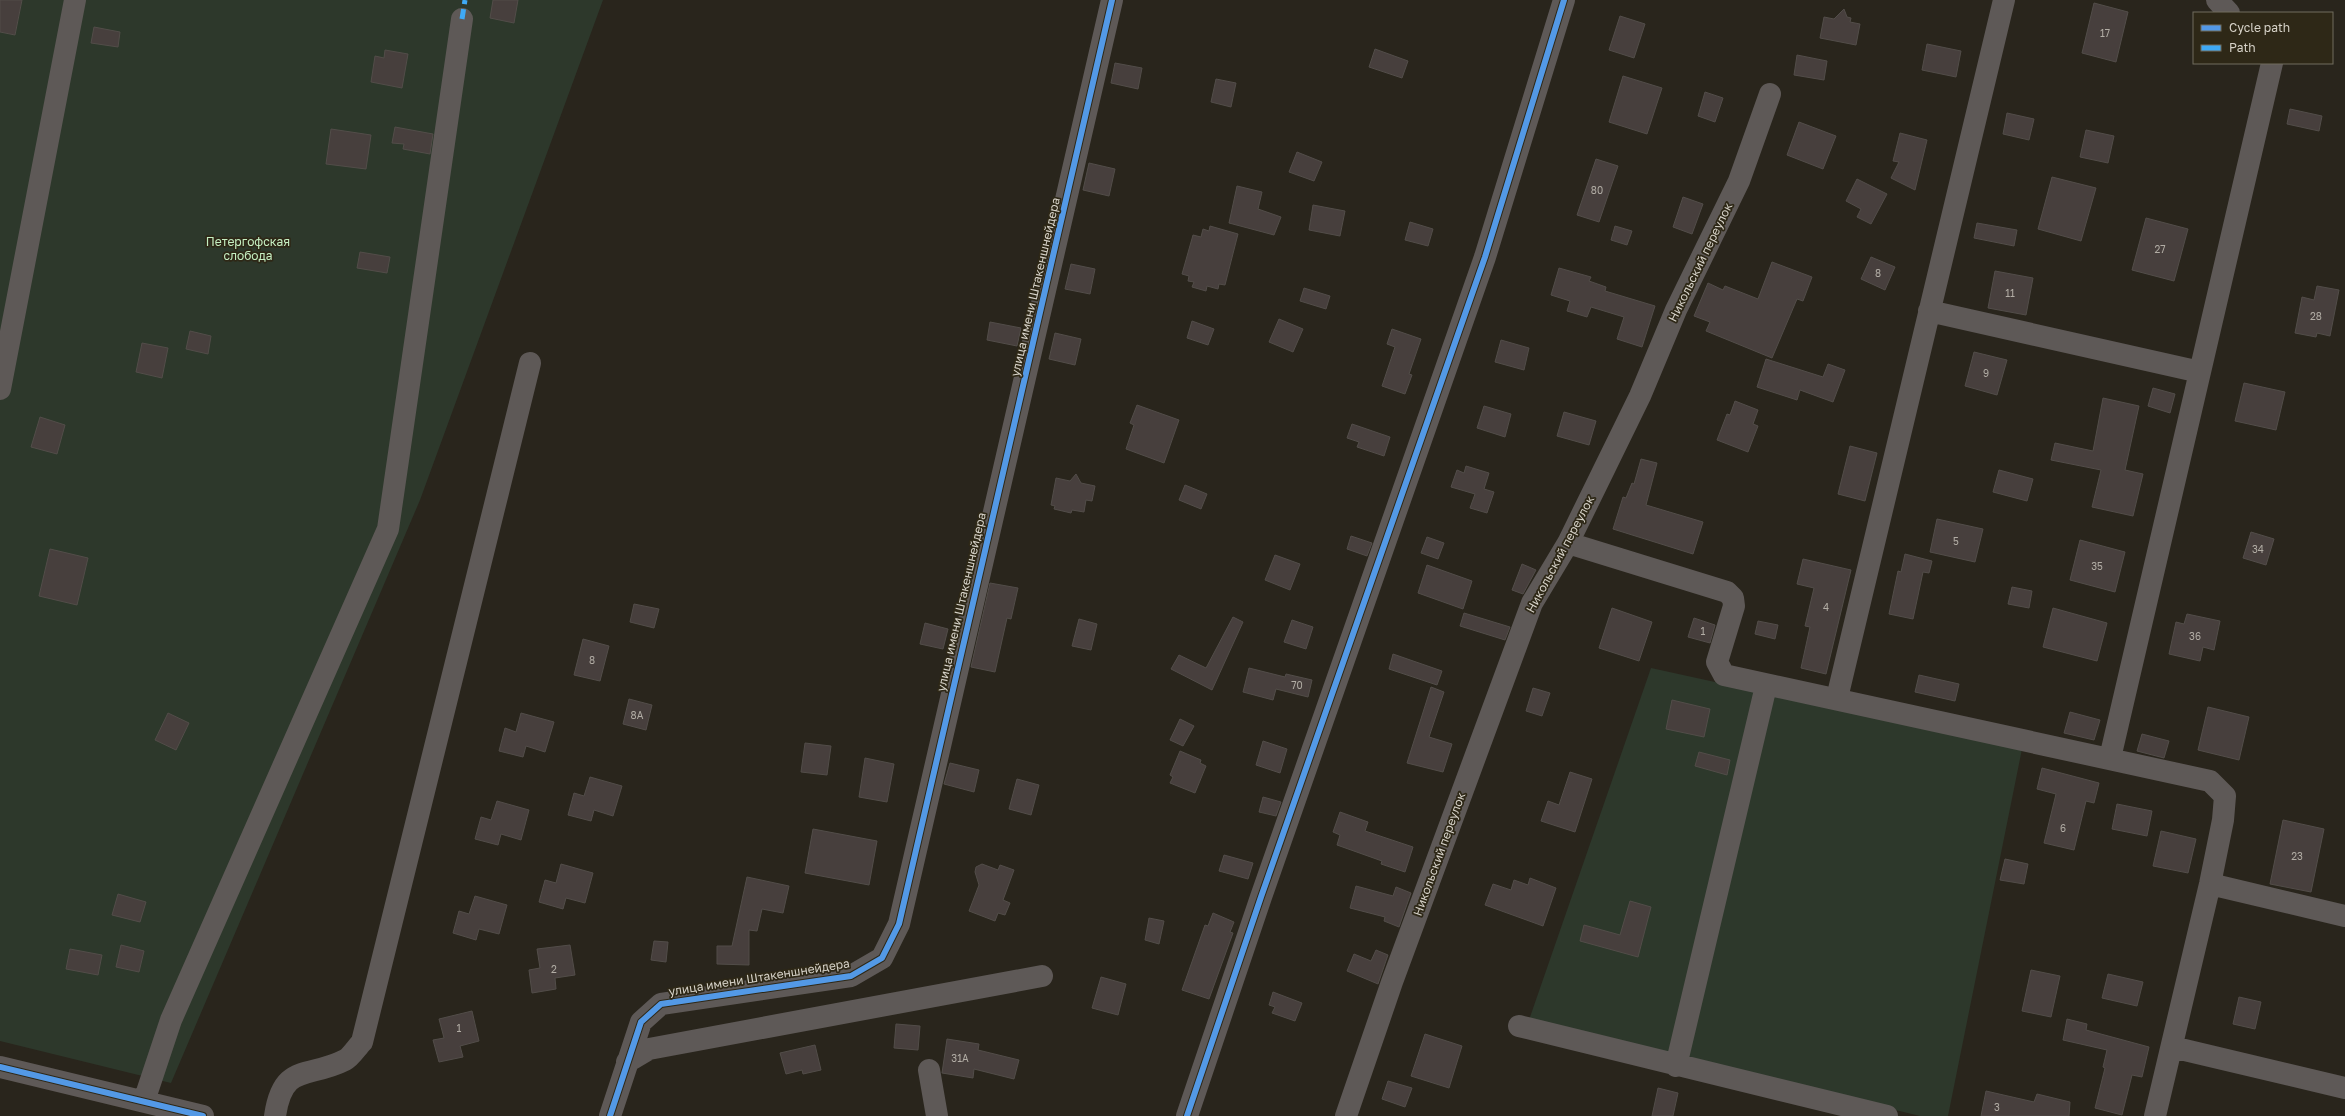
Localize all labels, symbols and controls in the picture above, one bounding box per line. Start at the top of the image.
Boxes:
legend [2193,12,2333,64]
text: Cycle path [2229,20,2290,35]
house number: 17 [2100,27,2110,39]
text: Path [2229,40,2256,55]
house number: 80 [1591,184,1603,196]
street label: улица имени Штакеншнейдера [1007,196,1063,378]
street label: Никольский переулок [1665,200,1735,324]
park label: Петергофская слобода [206,234,290,263]
house number: 27 [2154,243,2166,255]
house number: 8 [1875,267,1881,279]
house number: 11 [2005,287,2015,299]
house number: 28 [2310,310,2322,322]
house number: 9 [1983,367,1989,379]
street label: Никольский переулок [1523,493,1597,615]
street label: улица имени Штакеншнейдера [933,511,989,693]
house number: 5 [1953,535,1959,547]
house number: 34 [2252,543,2264,555]
house number: 35 [2091,560,2103,572]
house number: 4 [1823,601,1829,613]
house number: 1 [1701,625,1706,637]
house number: 36 [2189,630,2201,642]
house number: 8 [589,654,595,666]
house number: 70 [1291,679,1303,691]
house number: 8А [631,709,644,721]
street label: Никольский переулок [1410,790,1468,918]
house number: 6 [2060,822,2066,834]
house number: 23 [2291,850,2303,862]
street label: улица имени Штакеншнейдера [667,955,851,999]
house number: 2 [551,963,557,975]
house number: 1 [457,1022,462,1034]
house number: 31А [951,1052,969,1064]
house number: 3 [1994,1101,2000,1113]

